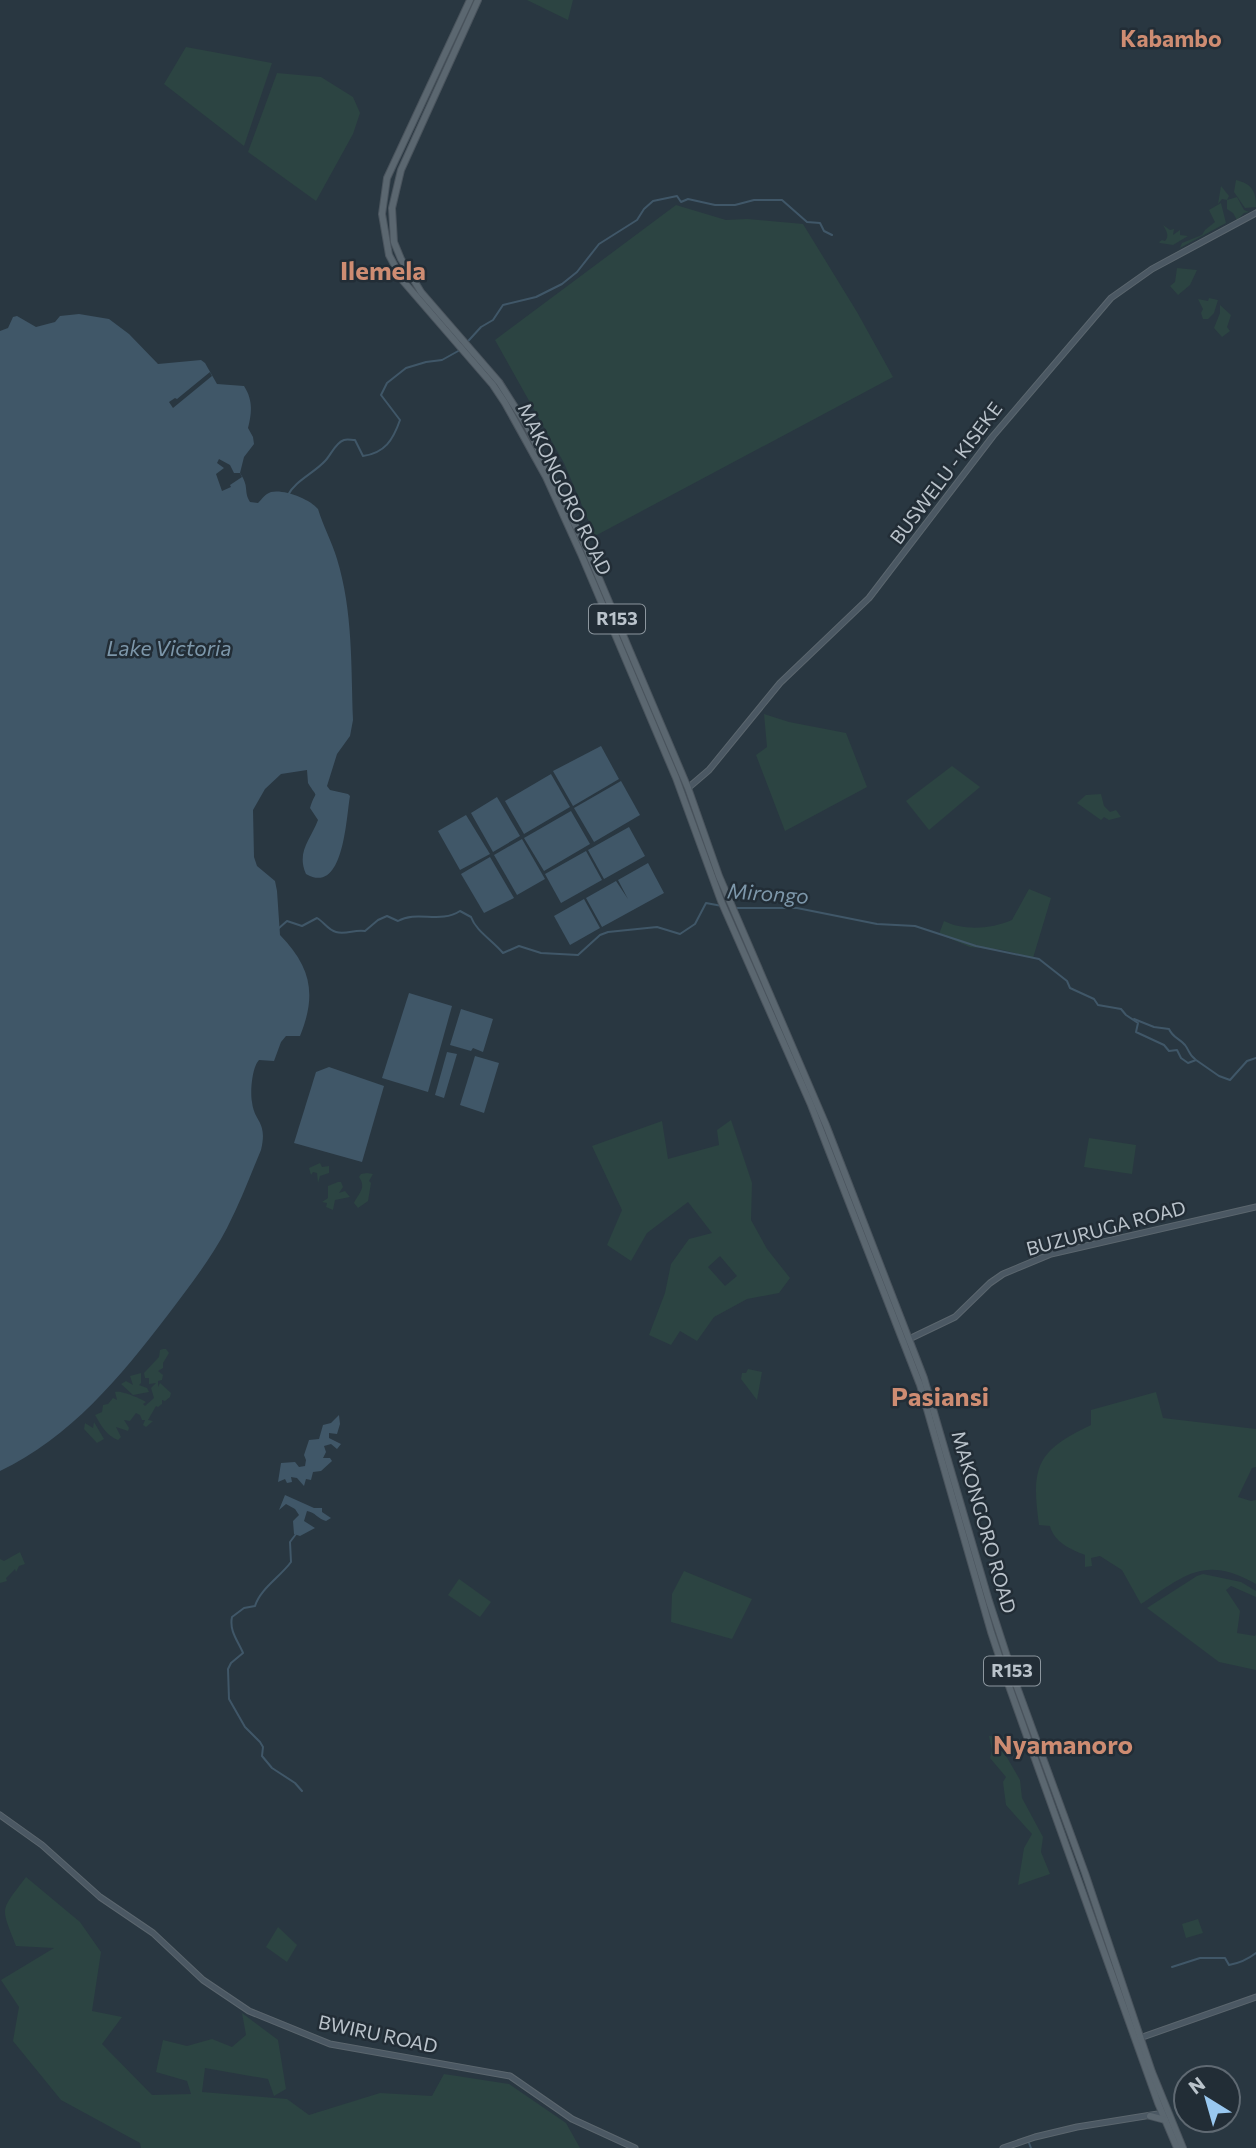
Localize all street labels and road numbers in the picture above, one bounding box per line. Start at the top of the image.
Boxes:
street label: BUSWELU - KISEKE [885,397,1007,548]
street label: MAKONGORO ROAD [514,399,617,579]
road number: R153 [589,604,645,634]
street label: BUZURUGA ROAD [1024,1195,1188,1260]
street label: MAKONGORO ROAD [947,1428,1022,1616]
road number: R153 [984,1656,1040,1686]
street label: BWIRU ROAD [316,2010,440,2057]

